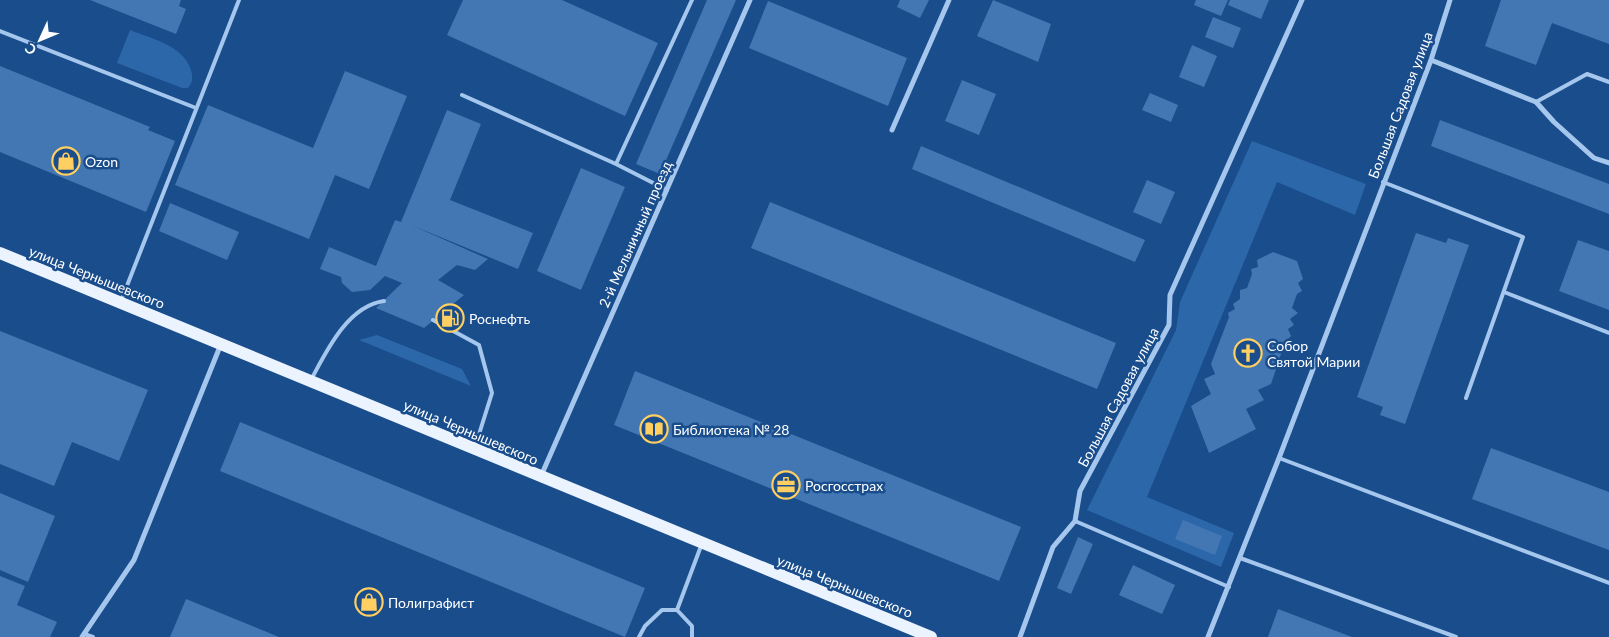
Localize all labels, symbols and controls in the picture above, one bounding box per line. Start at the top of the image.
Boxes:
north arrow [15,15,65,65]
street label: Большая Садовая улица [1364,29,1436,181]
text: С [20,40,40,59]
shop icon: Ozon [51,146,81,176]
place label: Ozon [85,153,118,170]
street label: 2-й Мельничный проезд [595,158,675,310]
street label: улица Чернышевского [27,242,167,312]
fuel station icon: Роснефть [435,303,465,333]
place label: Роснефть [469,310,531,327]
street label: Большая Садовая улица [1074,324,1162,470]
place label: Собор Святой Марии [1267,337,1360,370]
church icon: Собор Святой Марии [1233,338,1263,368]
street label: улица Чернышевского [401,396,541,468]
library icon: Библиотека № 28 [639,414,669,444]
place label: Библиотека № 28 [673,421,790,438]
office icon: Росгосстрах [771,470,801,500]
place label: Росгосстрах [805,477,883,494]
street label: улица Чернышевского [775,551,915,621]
shop icon: Полиграфист [354,587,384,617]
place label: Полиграфист [388,594,474,611]

